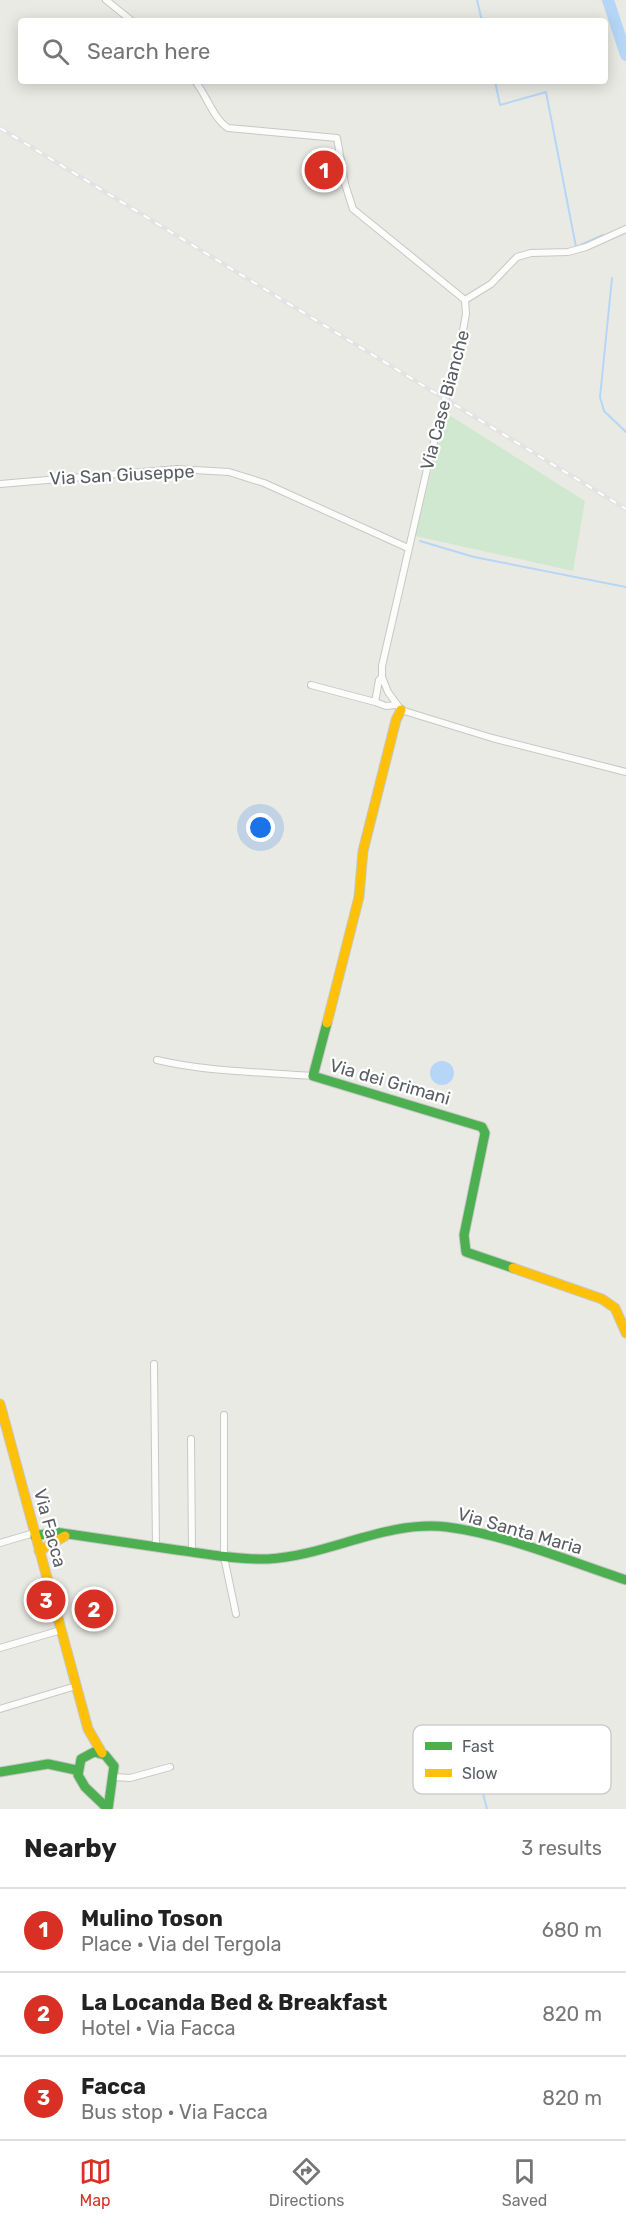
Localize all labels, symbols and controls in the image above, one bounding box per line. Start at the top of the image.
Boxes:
search box [18,18,608,84]
icon: search [39,35,72,68]
text: Search here [87,38,210,65]
pin: 1 [304,148,344,192]
street label: Via Case Bianche [416,327,474,473]
street label: Via San Giuseppe [49,460,195,490]
your location [246,813,275,842]
street label: Via dei Grimani [327,1054,453,1110]
street label: Via Facca [29,1486,71,1570]
street label: Via Santa Maria [455,1503,585,1559]
pin: 3 [26,1578,66,1622]
pin: 2 [74,1586,113,1632]
legend [413,1725,611,1794]
text: Fast [462,1737,494,1756]
text: Slow [462,1764,498,1783]
text: Nearby [24,1833,117,1864]
text: 3 results [521,1836,602,1860]
text: Mulino Toson [81,1905,223,1932]
text: 1 [39,1918,48,1942]
text: 680 m [542,1918,602,1942]
text: Place · Via del Tergola [81,1932,282,1956]
text: La Locanda Bed & Breakfast [81,1989,387,2016]
text: 2 [37,2002,50,2026]
text: 820 m [542,2002,602,2026]
text: Hotel · Via Facca [81,2016,235,2040]
text: Facca [81,2073,146,2100]
text: 3 [37,2086,50,2110]
text: 820 m [542,2086,602,2110]
text: Bus stop · Via Facca [81,2100,268,2124]
tab: Map [79,2155,112,2210]
tab: Directions [269,2155,345,2210]
tab: Saved [502,2155,547,2210]

